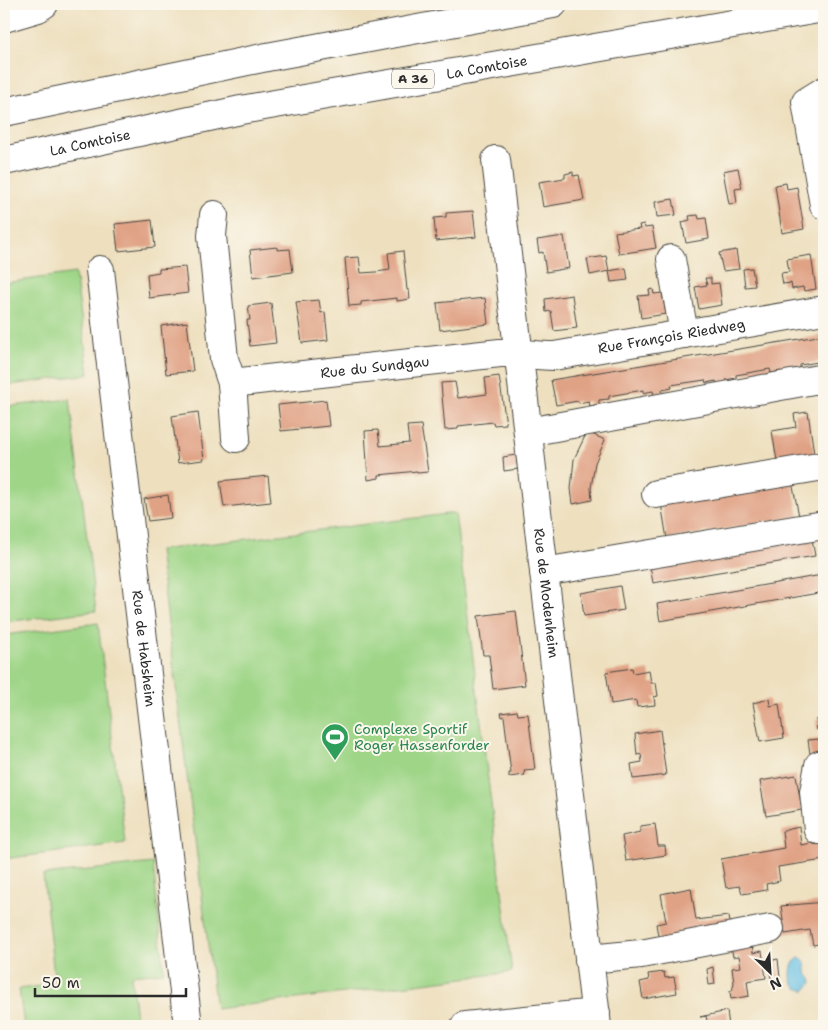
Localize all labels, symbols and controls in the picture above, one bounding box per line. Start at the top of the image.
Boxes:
street label: La Comtoise [445,51,529,83]
road number: A 36 [392,70,434,88]
street label: La Comtoise [48,125,132,160]
street label: Rue François Riedweg [596,315,746,357]
street label: Rue du Sundgau [320,352,430,382]
street label: Rue de Modenheim [530,527,563,659]
street label: Rue de Habsheim [128,589,160,708]
place label: Complexe Sportif Roger Hassenforder [354,720,490,754]
sports icon: Complexe Sportif Roger Hassenforder [320,722,350,761]
north arrow [746,948,796,998]
scale bar [35,965,186,997]
text: 50 m [42,973,80,993]
text: N [767,973,784,994]

